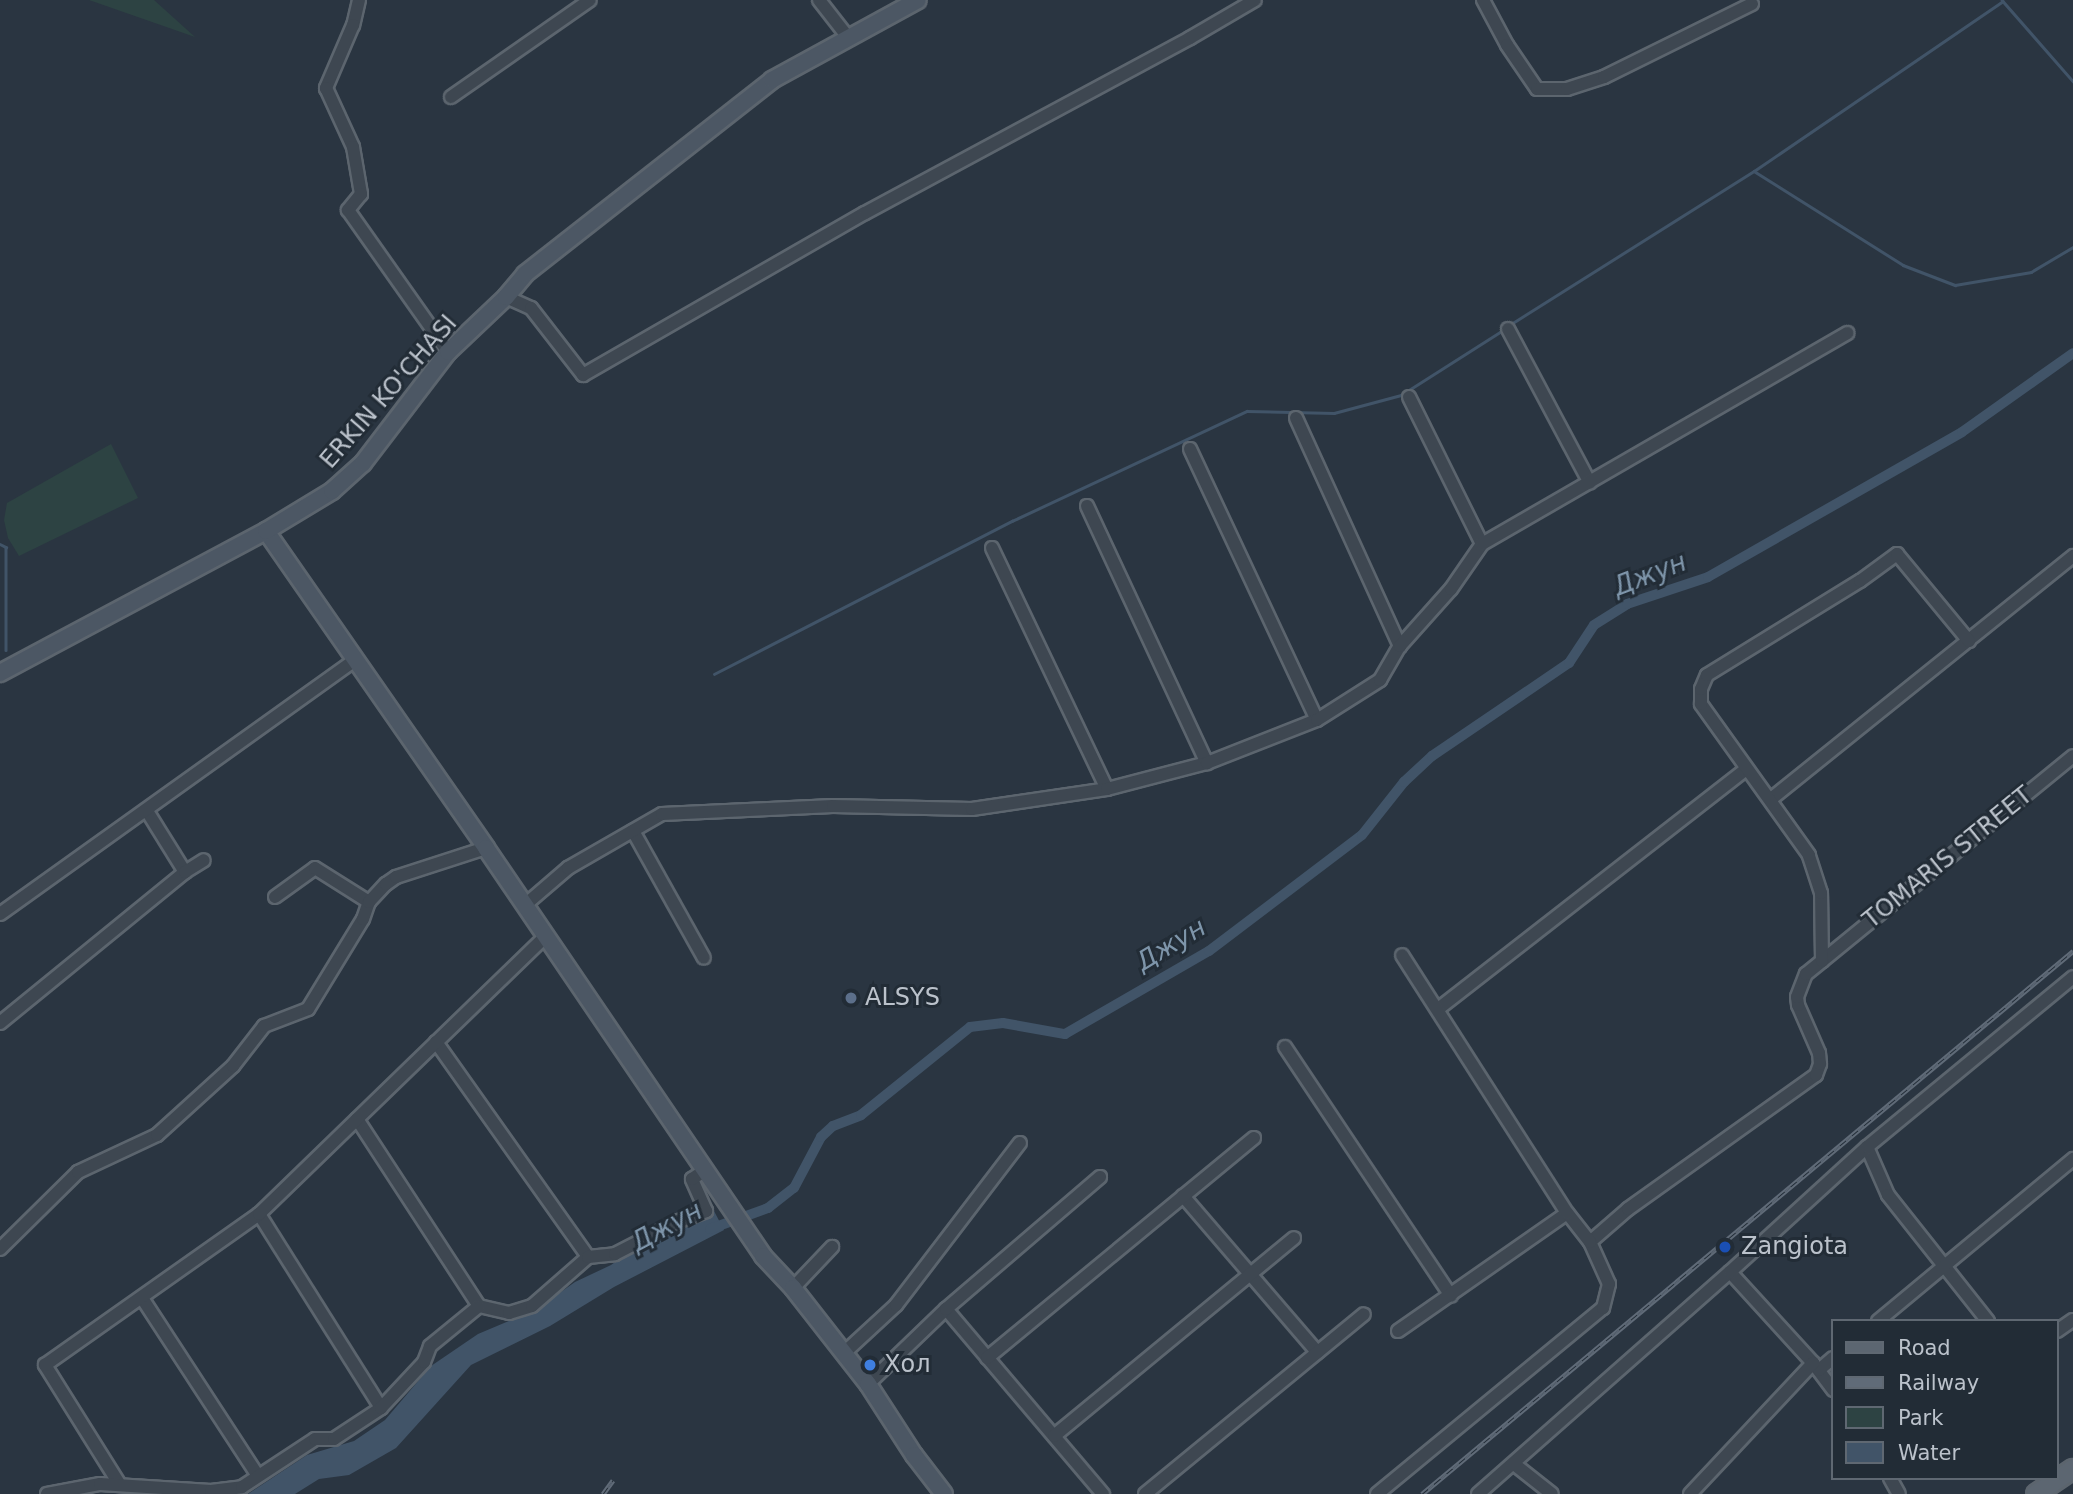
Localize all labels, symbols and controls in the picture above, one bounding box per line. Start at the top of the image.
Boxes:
street label: ERKIN KO'CHASI [315,309,463,475]
water label: Джун [1609,547,1691,603]
street label: TOMARIS STREET [1858,781,2038,935]
water label: Джун [1130,912,1212,978]
place label: ALSYS [865,984,940,1012]
marker: ALSYS [843,990,859,1006]
water label: Джун [626,1195,708,1259]
place label: Zangiota [1741,1233,1848,1261]
marker: Zangiota [1715,1237,1735,1257]
legend [1832,1319,2059,1480]
text: Road [1898,1336,1951,1360]
place label: Хол [884,1351,930,1379]
marker: Хол [862,1357,878,1373]
text: Railway [1898,1371,1979,1395]
text: Park [1898,1406,1943,1430]
text: Water [1898,1441,1960,1465]

